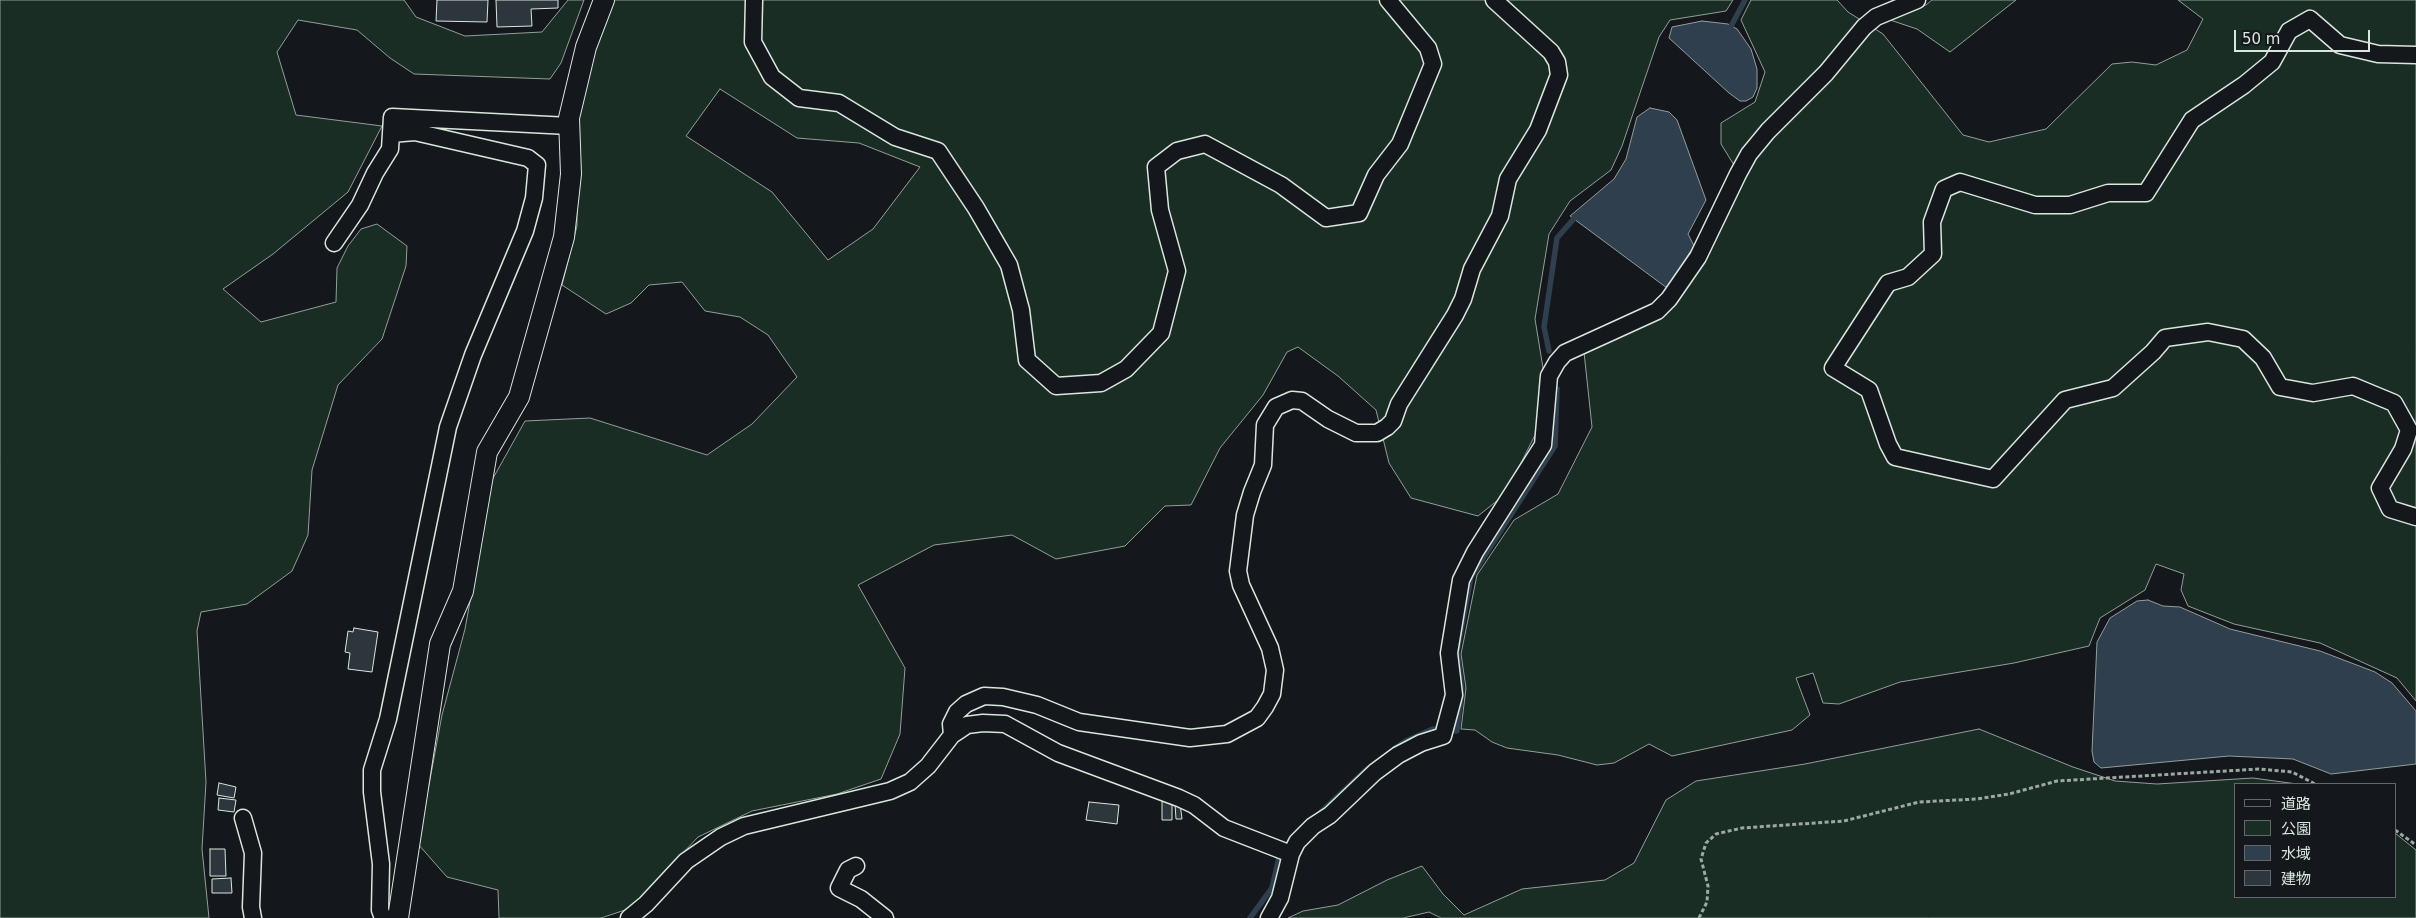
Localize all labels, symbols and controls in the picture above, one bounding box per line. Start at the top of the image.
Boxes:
scale bar [2236,20,2372,52]
text: 50 m [2242,30,2280,48]
legend [2234,783,2396,898]
text: 道路 [2281,795,2311,813]
text: 公園 [2281,820,2311,838]
text: 水域 [2281,845,2311,863]
text: 建物 [2281,870,2311,888]

